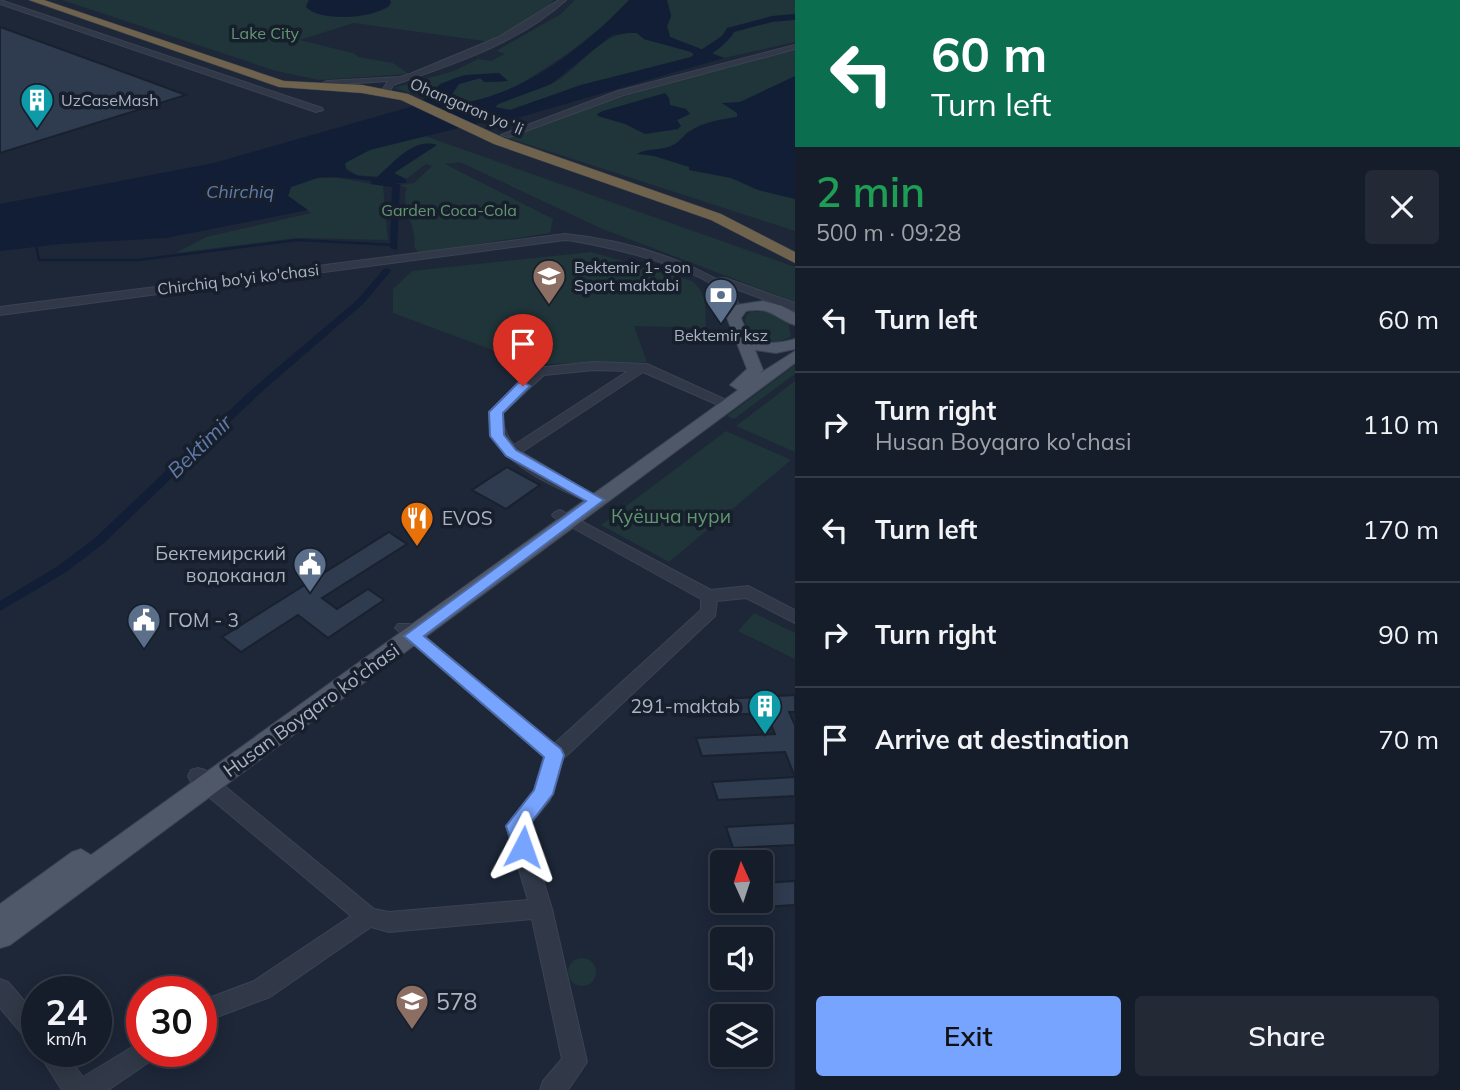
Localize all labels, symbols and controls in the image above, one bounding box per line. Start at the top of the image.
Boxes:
park label: Lake City [231,23,300,43]
text: 60 m [931,23,1047,84]
icon: left [816,28,907,119]
street label: Ohangaron yoʻli [407,73,527,139]
building icon: UzCaseMash [18,81,56,130]
text: Turn left [931,84,1051,124]
place label: UzCaseMash [61,90,159,110]
text: 2 min [816,165,925,218]
button: close [1365,170,1439,244]
water label: Chirchiq [206,180,274,203]
park label: Garden Coca-Cola [381,200,517,220]
text: 500 m · 09:28 [816,218,961,247]
school or university icon: Bektemir 1- son Sport maktabi [530,257,568,306]
place label: Bektemir 1- son Sport maktabi [574,257,691,295]
street label: Chirchiq bo'yi ko'chasi [156,259,320,299]
bank icon: Bektemir ksz [702,276,740,325]
icon: left [816,301,854,339]
text: Turn left [875,303,977,336]
text: 60 m [1378,303,1439,336]
pin [493,314,553,386]
icon: arrive [504,325,542,363]
place label: Bektemir ksz [674,325,768,345]
text: Turn right [875,394,996,427]
icon: right [816,406,854,444]
water label: Bektimir [161,408,238,483]
text: 110 m [1363,408,1439,441]
text: Husan Boyqaro ko'chasi [875,427,1131,456]
restaurant icon: EVOS [398,499,436,548]
park label: Куёшча нури [611,504,731,528]
place label: EVOS [442,506,493,530]
icon: left [816,511,854,549]
text: Turn left [875,513,977,546]
text: 170 m [1363,513,1439,546]
place label: Бектемирский водоканал [155,541,286,587]
public building icon: Бектемирский водоканал [291,545,329,594]
public building icon: ГОМ - 3 [125,601,163,650]
place label: ГОМ - 3 [168,608,239,632]
icon: right [816,616,854,654]
text: Turn right [875,618,996,651]
text: 90 m [1378,618,1439,651]
street label: Husan Boyqaro ko'chasi [218,638,404,782]
building icon: 291-maktab [746,687,784,736]
place label: 291-maktab [631,694,740,718]
icon: arrive [816,721,854,759]
text: Arrive at destination [875,723,1130,756]
text: 70 m [1378,723,1439,756]
position arrow [486,810,560,884]
north arrow [710,850,774,914]
map controls [710,850,773,1067]
button: sound [710,927,773,990]
speed limit sign: 30 [126,976,217,1067]
school or university icon: 578 [393,982,431,1031]
place label: 578 [436,987,477,1016]
text: 24 [45,990,88,1034]
button: Exit [816,996,1121,1076]
button: Share [1135,996,1439,1076]
button: layers [710,1004,773,1067]
text: km/h [46,1027,87,1050]

